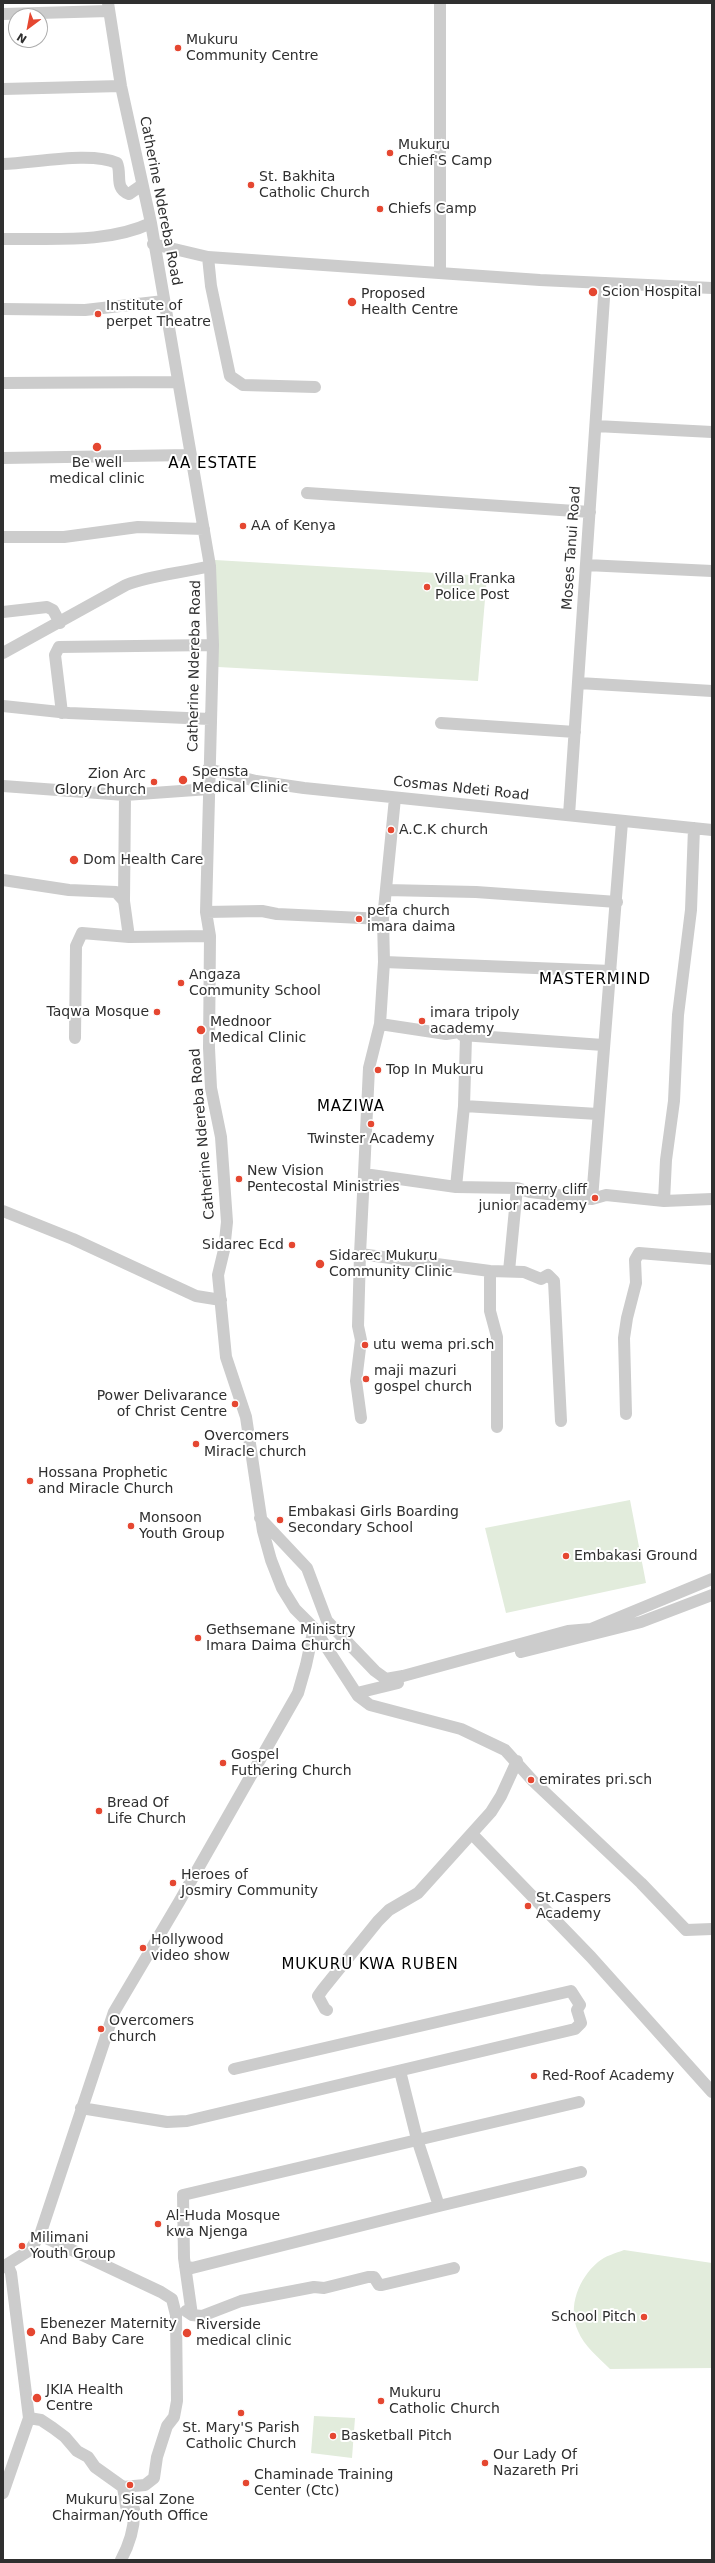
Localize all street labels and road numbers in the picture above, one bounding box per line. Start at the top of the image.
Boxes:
street label: Catherine Ndereba Road [135,115,185,287]
street label: Moses Tanui Road [559,485,585,611]
street label: Catherine Ndereba Road [185,580,205,752]
street label: Cosmas Ndeti Road [392,774,530,804]
street label: Catherine Ndereba Road [187,1048,219,1220]

